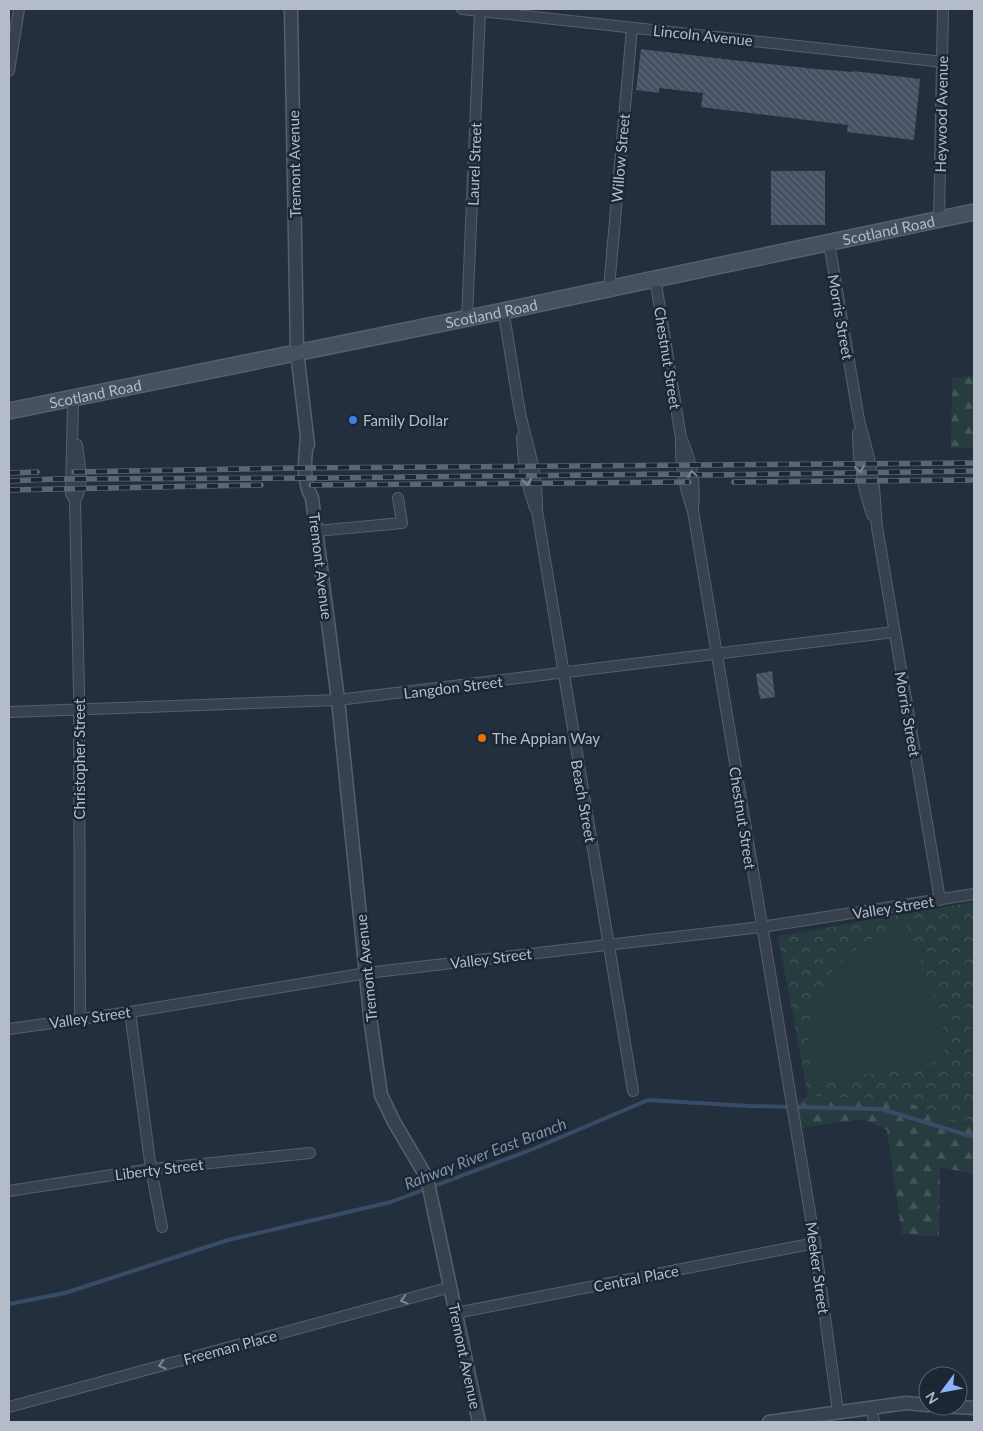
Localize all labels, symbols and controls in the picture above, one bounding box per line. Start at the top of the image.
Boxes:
street label: Lincoln Avenue [652,21,754,49]
street label: Heywood Avenue [931,55,951,173]
street label: Tremont Avenue [284,110,304,218]
street label: Willow Street [607,112,633,203]
street label: Laurel Street [464,121,484,206]
street label: Scotland Road [841,212,936,248]
street label: Morris Street [825,273,857,362]
street label: Scotland Road [443,295,539,332]
street label: Chestnut Street [651,305,685,411]
street label: Scotland Road [47,375,143,412]
place label: Family Dollar [363,411,449,429]
marker: Family Dollar [347,414,359,426]
one-way arrow [855,464,865,473]
one-way arrow [688,469,698,478]
one-way arrow [521,478,531,487]
street label: Tremont Avenue [306,511,337,621]
street label: Morris Street [892,670,924,759]
street label: Langdon Street [402,672,504,702]
street label: Christopher Street [70,698,88,819]
place label: The Appian Way [492,729,600,747]
marker: The Appian Way [476,732,488,744]
street label: Beach Street [568,758,600,844]
street label: Chestnut Street [726,765,760,871]
street label: Valley Street [851,892,936,922]
street label: Tremont Avenue [351,913,381,1023]
street label: Valley Street [449,944,533,972]
street label: Valley Street [48,1002,132,1032]
water label: Rahway River East Branch [401,1113,569,1193]
street label: Liberty Street [114,1155,205,1183]
street label: Meeker Street [803,1221,833,1316]
street label: Central Place [592,1261,680,1295]
one-way arrow [399,1294,408,1305]
street label: Tremont Avenue [445,1301,485,1411]
street label: Freeman Place [181,1326,279,1368]
one-way arrow [158,1359,167,1370]
north arrow [918,1366,968,1416]
text: N [921,1389,942,1407]

